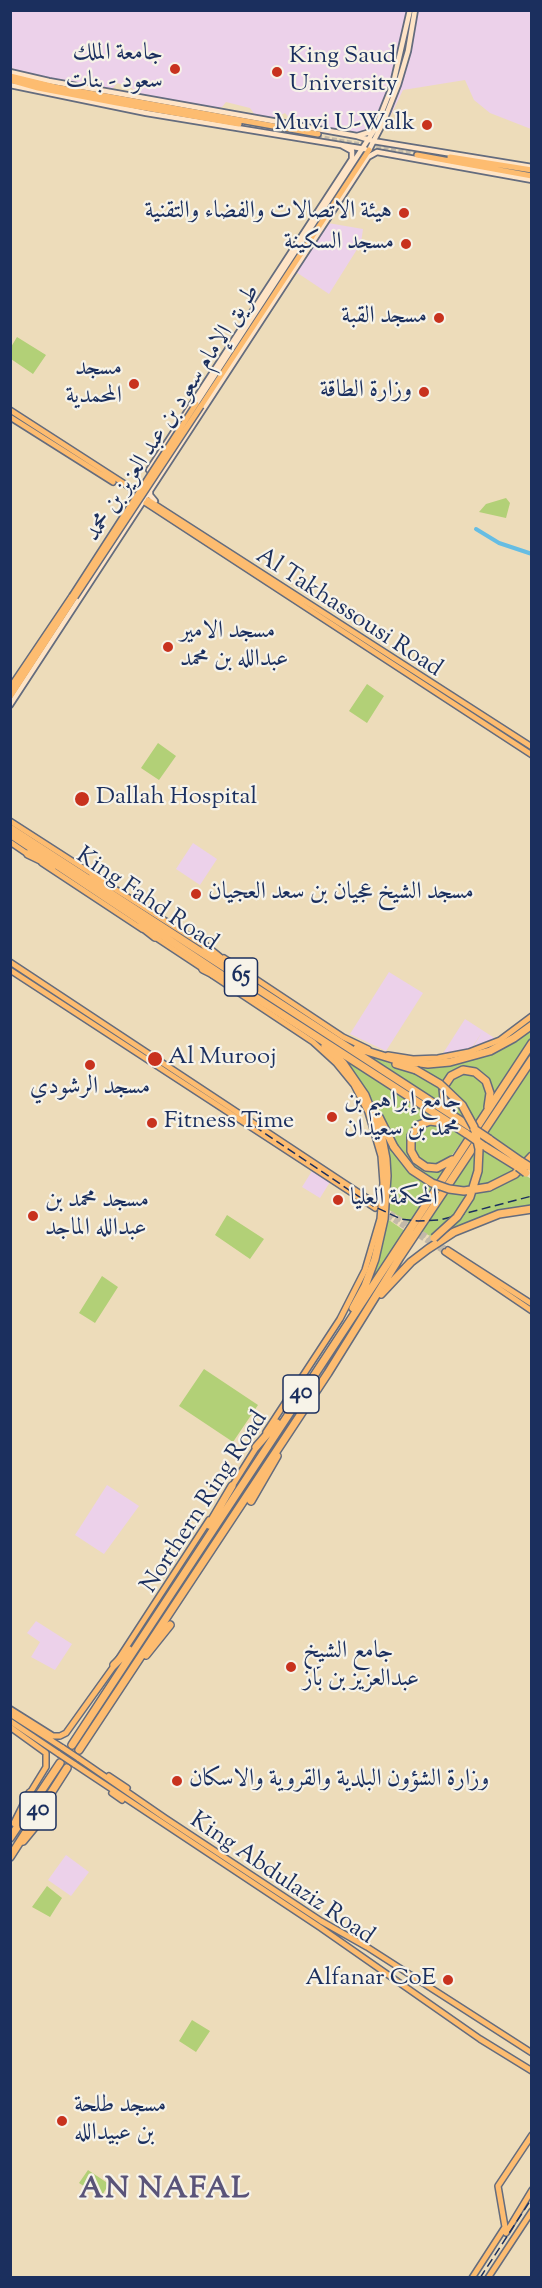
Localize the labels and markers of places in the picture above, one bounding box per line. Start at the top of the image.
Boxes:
place label: جامعة الملك سعود - بنات [65,41,163,97]
place label: King Saud University [289,44,398,100]
marker: جامعة الملك سعود - بنات [168,62,182,76]
marker: King Saud University [270,65,284,79]
place label: Muvi U-Walk [274,111,415,139]
marker: Muvi U-Walk [420,118,434,132]
place label: هيئة الاتصالات والفضاء والتقنية [145,199,392,227]
marker: هيئة الاتصالات والفضاء والتقنية [397,206,411,220]
place label: مسجد السكينة [284,230,394,258]
marker: مسجد السكينة [399,237,413,251]
place label: مسجد القبة [341,304,427,332]
marker: مسجد القبة [432,311,446,325]
place label: مسجد المحمدية [66,356,122,412]
marker: مسجد المحمدية [127,377,141,391]
place label: وزارة الطاقة [320,378,412,406]
marker: وزارة الطاقة [417,385,431,399]
place label: مسجد الامير عبدالله بن محمد [180,619,288,675]
marker: مسجد الامير عبدالله بن محمد [161,640,175,654]
place label: Dallah Hospital [96,785,257,813]
marker: Dallah Hospital [73,790,91,808]
place label: مسجد الشيخ عجيان بن سعد العجيان [208,880,474,908]
marker: مسجد الشيخ عجيان بن سعد العجيان [189,887,203,901]
place label: Al Murooj [168,1045,277,1073]
marker: Al Murooj [146,1050,164,1068]
marker: مسجد الرشودي [83,1058,97,1072]
place label: مسجد الرشودي [30,1075,150,1103]
place label: جامع إبراهيم بن محمد بن سعيدان [344,1089,461,1145]
place label: Fitness Time [164,1109,294,1137]
marker: جامع إبراهيم بن محمد بن سعيدان [325,1110,339,1124]
marker: Fitness Time [145,1116,159,1130]
place label: المحكمة العليا [350,1186,438,1214]
place label: مسجد محمد بن عبدالله الماجد [45,1188,149,1244]
marker: المحكمة العليا [331,1193,345,1207]
marker: مسجد محمد بن عبدالله الماجد [26,1209,40,1223]
place label: جامع الشيخ عبدالعزيز بن باز [303,1639,419,1695]
marker: جامع الشيخ عبدالعزيز بن باز [284,1660,298,1674]
place label: وزارة الشؤون البلدية والقروية والاسكان [189,1767,489,1795]
marker: وزارة الشؤون البلدية والقروية والاسكان [170,1774,184,1788]
place label: Alfanar CoE [305,1966,436,1994]
marker: Alfanar CoE [441,1973,455,1987]
place label: مسجد طلحة بن عبيدالله [74,2093,166,2149]
marker: مسجد طلحة بن عبيدالله [55,2114,69,2128]

